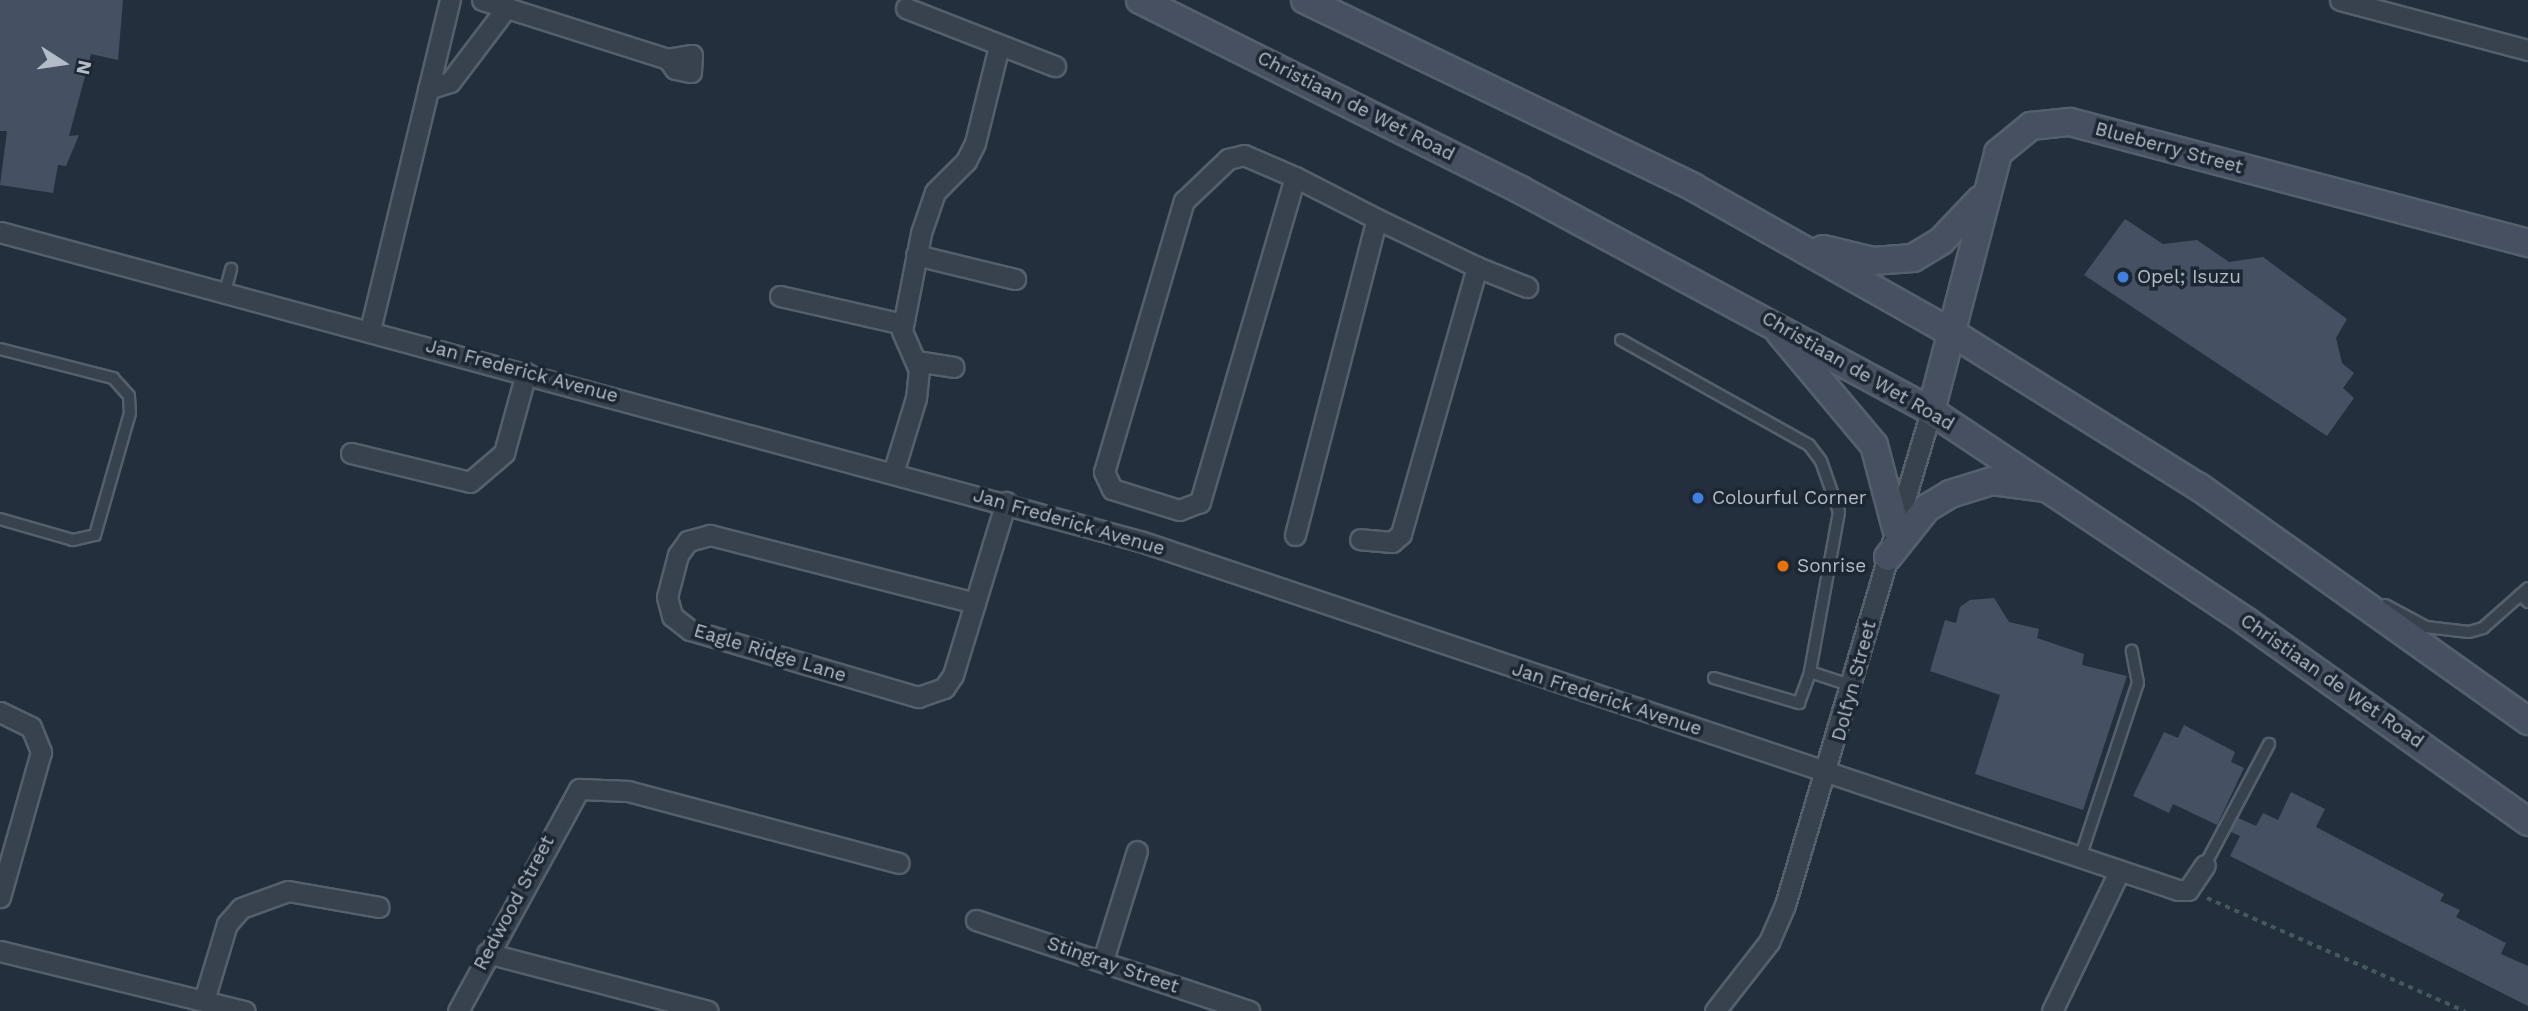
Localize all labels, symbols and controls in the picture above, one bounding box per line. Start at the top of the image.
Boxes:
north arrow [28,28,98,98]
street label: Christiaan de Wet Road [1253,46,1459,166]
text: N [71,58,97,77]
street label: Blueberry Street [2092,117,2246,179]
place label: Opel; Isuzu [2137,266,2241,288]
marker: Opel; Isuzu [2115,269,2131,285]
street label: Christiaan de Wet Road [1758,306,1958,436]
street label: Jan Frederick Avenue [423,334,621,408]
street label: Jan Frederick Avenue [970,484,1168,560]
place label: Colourful Corner [1712,487,1867,509]
marker: Colourful Corner [1690,490,1706,506]
place label: Sonrise [1797,555,1866,577]
marker: Sonrise [1775,558,1791,574]
street label: Christiaan de Wet Road [2236,609,2428,753]
street label: Dolfyn Street [1827,618,1881,744]
street label: Eagle Ridge Lane [691,619,849,687]
street label: Jan Frederick Avenue [1509,657,1705,741]
street label: Redwood Street [469,832,559,974]
street label: Stingray Street [1044,932,1182,998]

